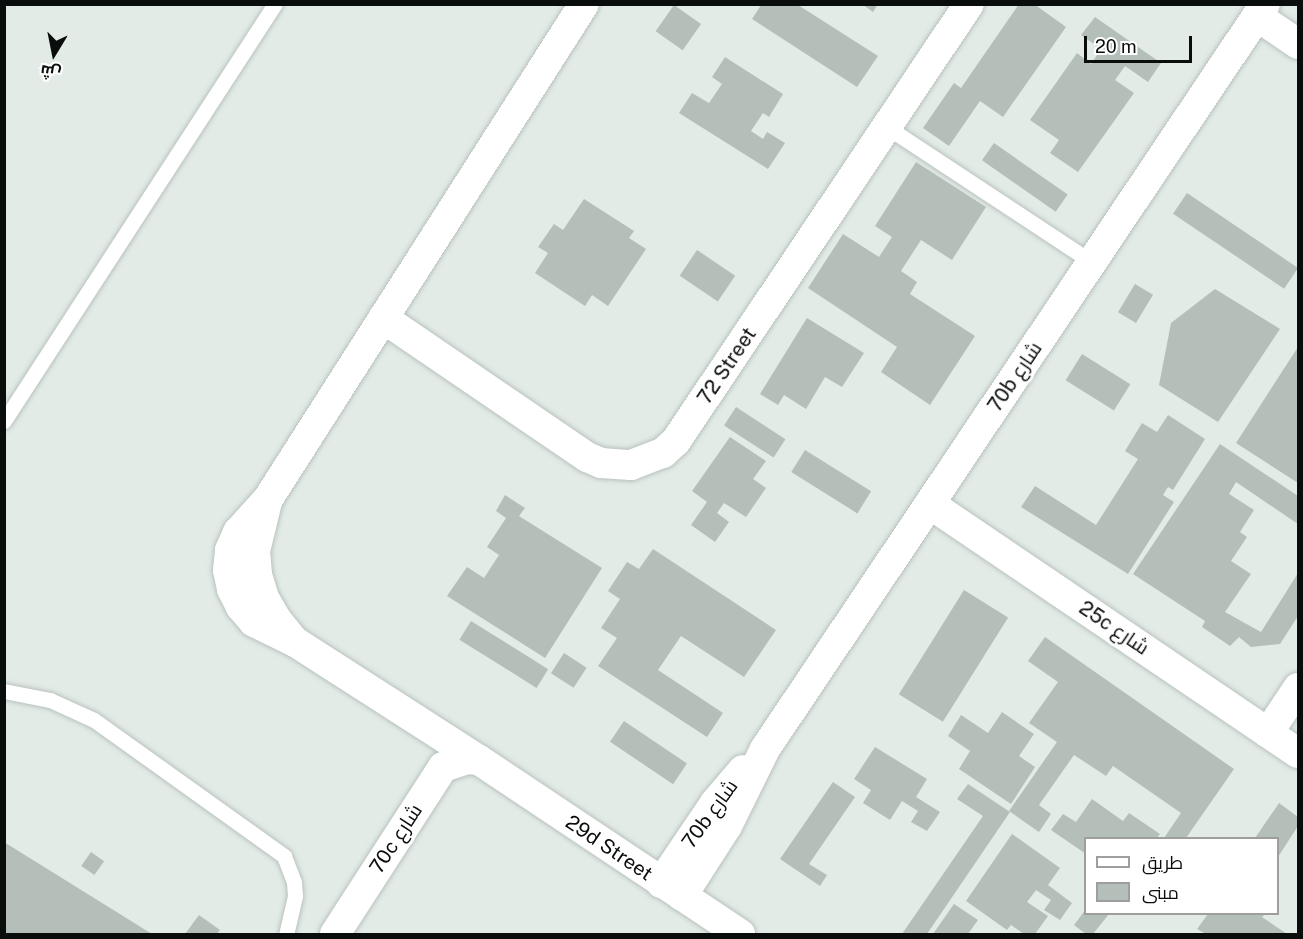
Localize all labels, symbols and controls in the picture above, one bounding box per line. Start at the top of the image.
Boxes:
north arrow [24,24,84,84]
scale bar [1087,24,1195,62]
text: 20 m [1095,36,1137,57]
text: ش [39,61,63,83]
street label: 72 Street [693,323,761,409]
street label: 70b شارع [983,337,1047,417]
street label: 25c شارع [1074,596,1154,660]
street label: 70b شارع [677,775,743,853]
street label: 70c شارع [365,800,427,878]
street label: 29d Street [561,810,657,886]
legend [1084,837,1279,915]
text: طريق [1142,852,1183,873]
text: مبنى [1142,882,1179,903]

